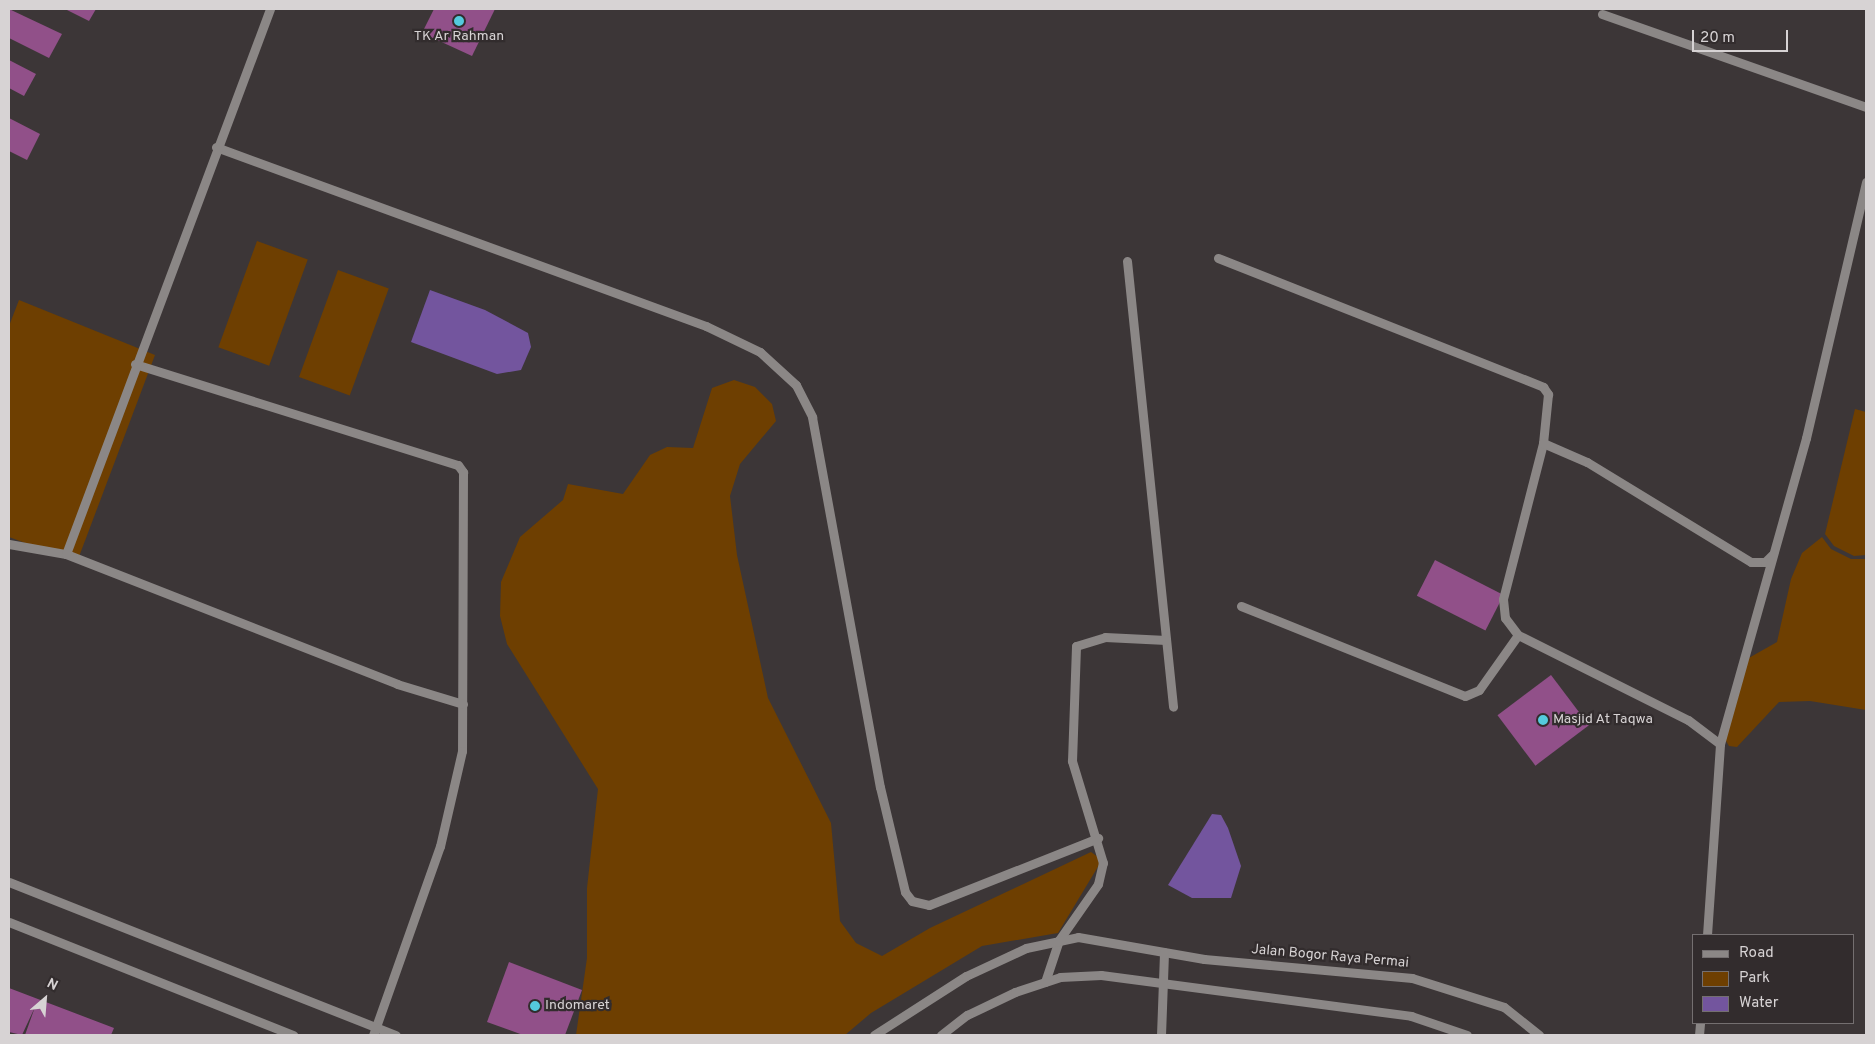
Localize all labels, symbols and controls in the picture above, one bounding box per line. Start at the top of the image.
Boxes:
marker: TK Ar Rahman [453,15,465,27]
scale bar [1695,20,1791,52]
place label: TK Ar Rahman [414,29,504,45]
text: 20 m [1700,29,1735,48]
place label: Masjid At Taqwa [1553,712,1654,728]
marker: Masjid At Taqwa [1537,714,1549,726]
legend [1692,934,1855,1024]
street label: Jalan Bogor Raya Permai [1251,942,1409,972]
text: Road [1739,944,1774,963]
text: Park [1739,969,1770,988]
north arrow [20,974,70,1024]
text: N [44,975,60,995]
text: Water [1739,994,1778,1013]
place label: Indomaret [545,998,610,1014]
marker: Indomaret [529,1000,541,1012]

